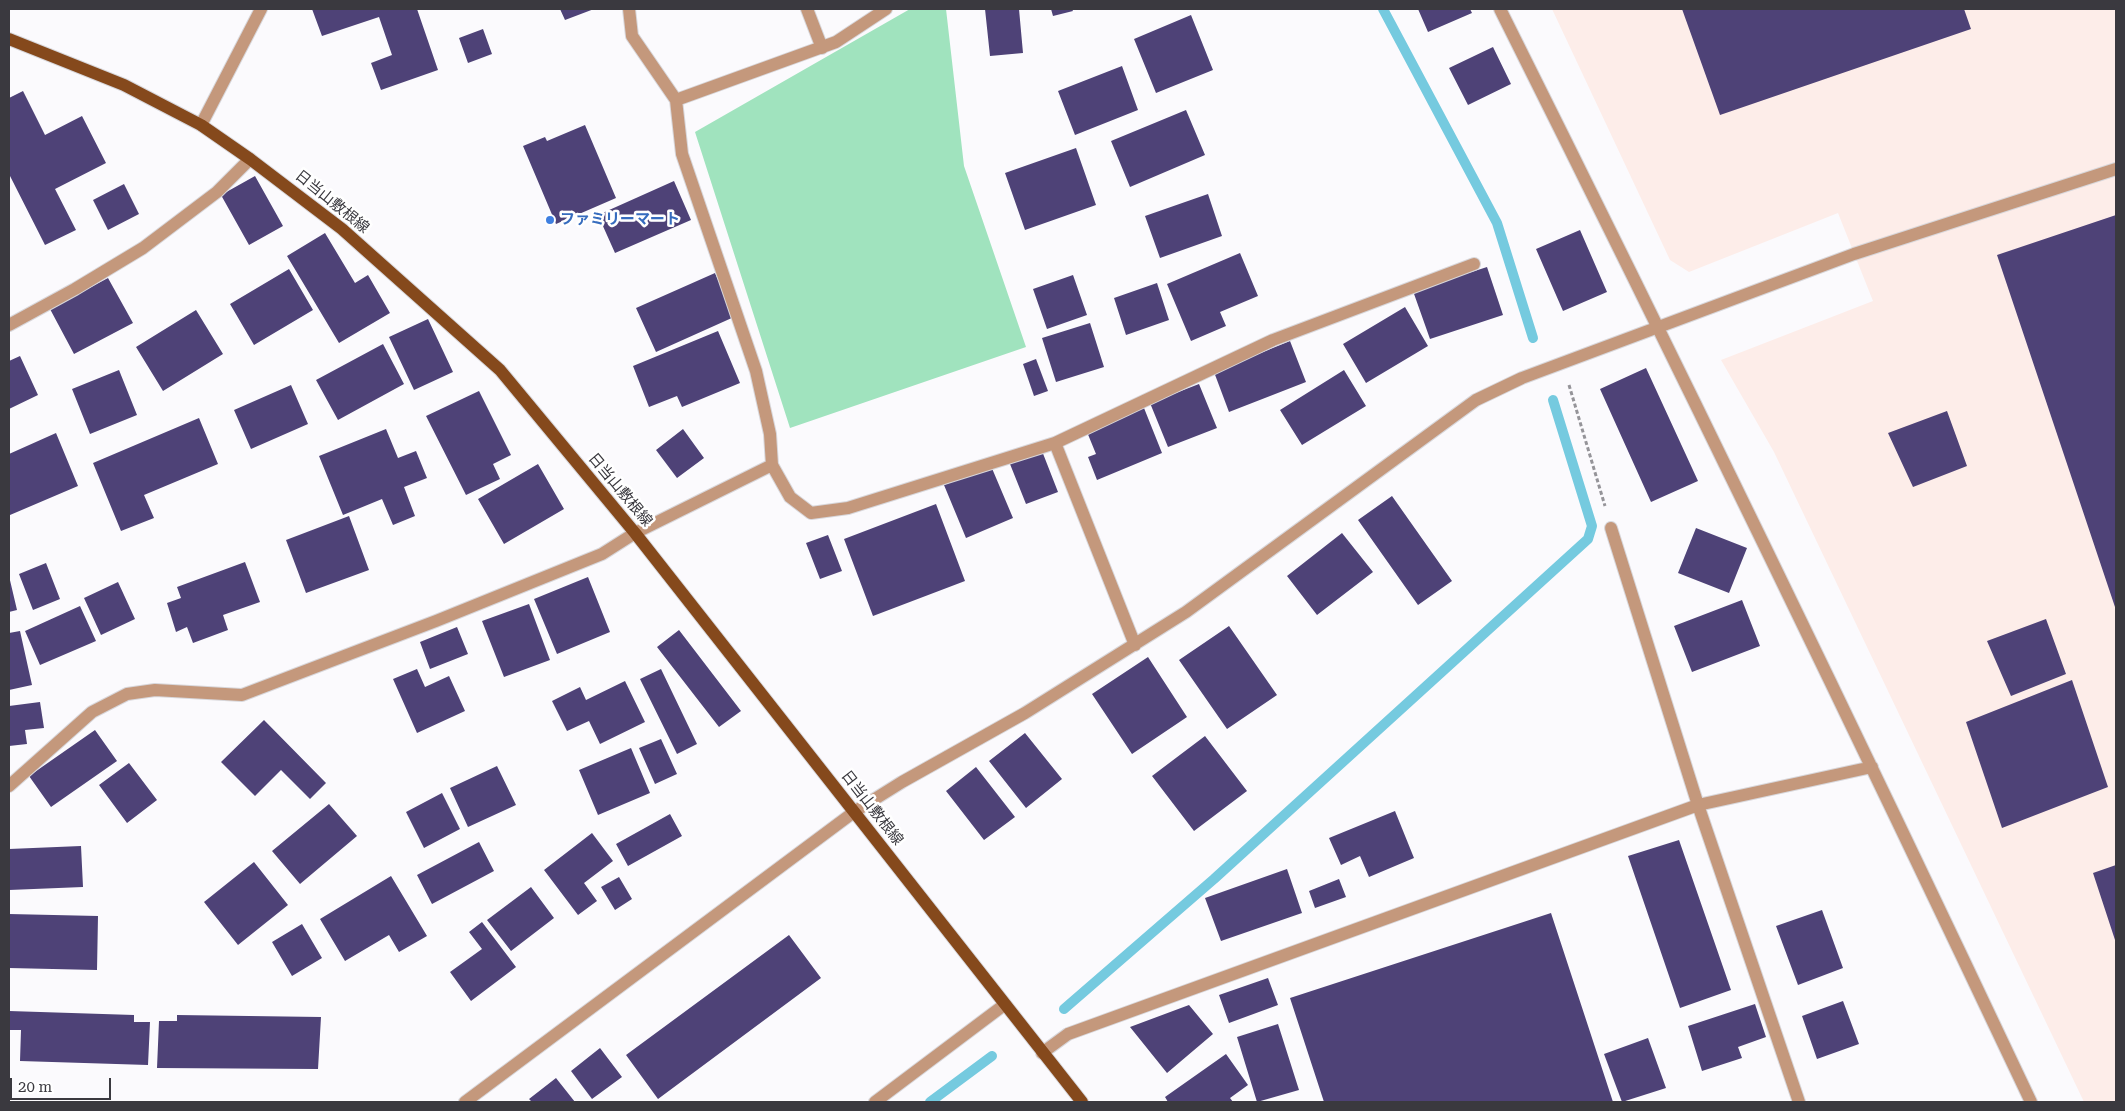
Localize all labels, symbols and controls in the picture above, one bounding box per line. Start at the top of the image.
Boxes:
street label: 日当山敷根線 [291,167,373,237]
place label: ファミリーマート [560,211,680,229]
marker: ファミリーマート [544,214,556,226]
street label: 日当山敷根線 [584,450,656,530]
street label: 日当山敷根線 [837,767,907,849]
scale bar [12,1068,114,1100]
text: 20 m [18,1078,52,1096]

